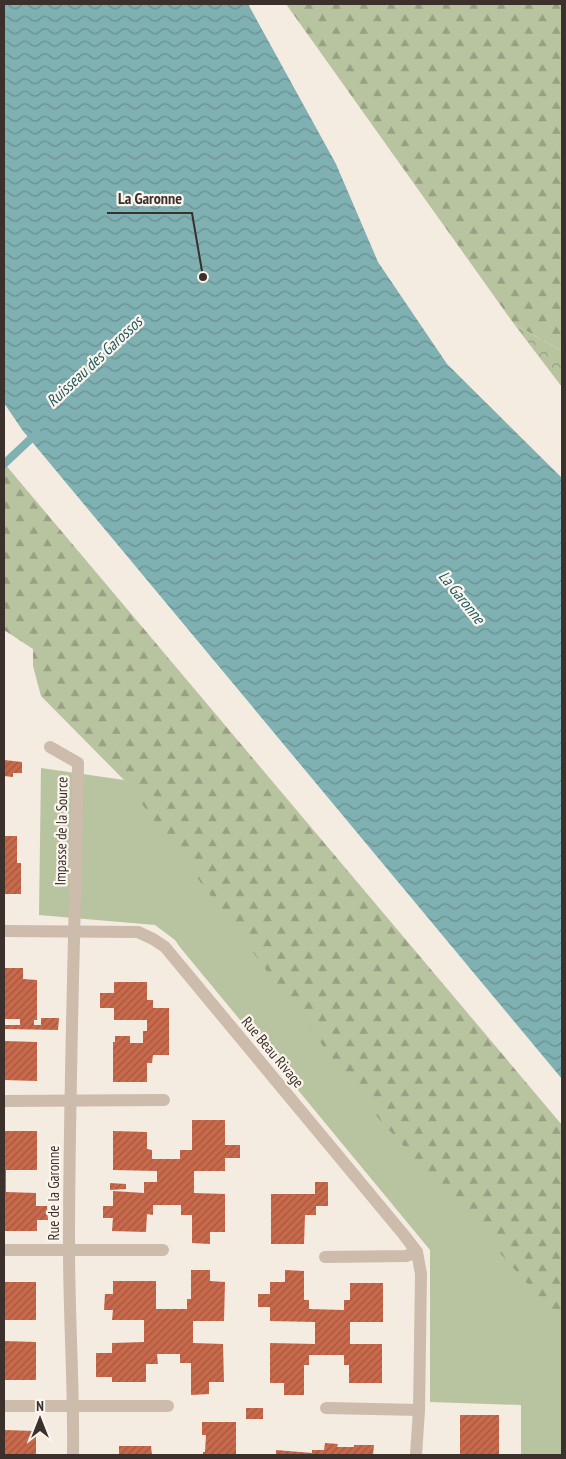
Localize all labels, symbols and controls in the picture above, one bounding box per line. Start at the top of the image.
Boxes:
callout: La Garonne [107,182,192,213]
text: La Garonne [118,188,182,208]
water label: Ruisseau des Garossos [42,311,147,410]
water label: La Garonne [435,566,490,629]
street label: Impasse de la Source [51,777,71,885]
street label: Rue Beau Rivage [238,1013,308,1091]
street label: Rue de la Garonne [44,1146,63,1240]
north arrow [15,1394,65,1444]
text: N [36,1397,44,1415]

